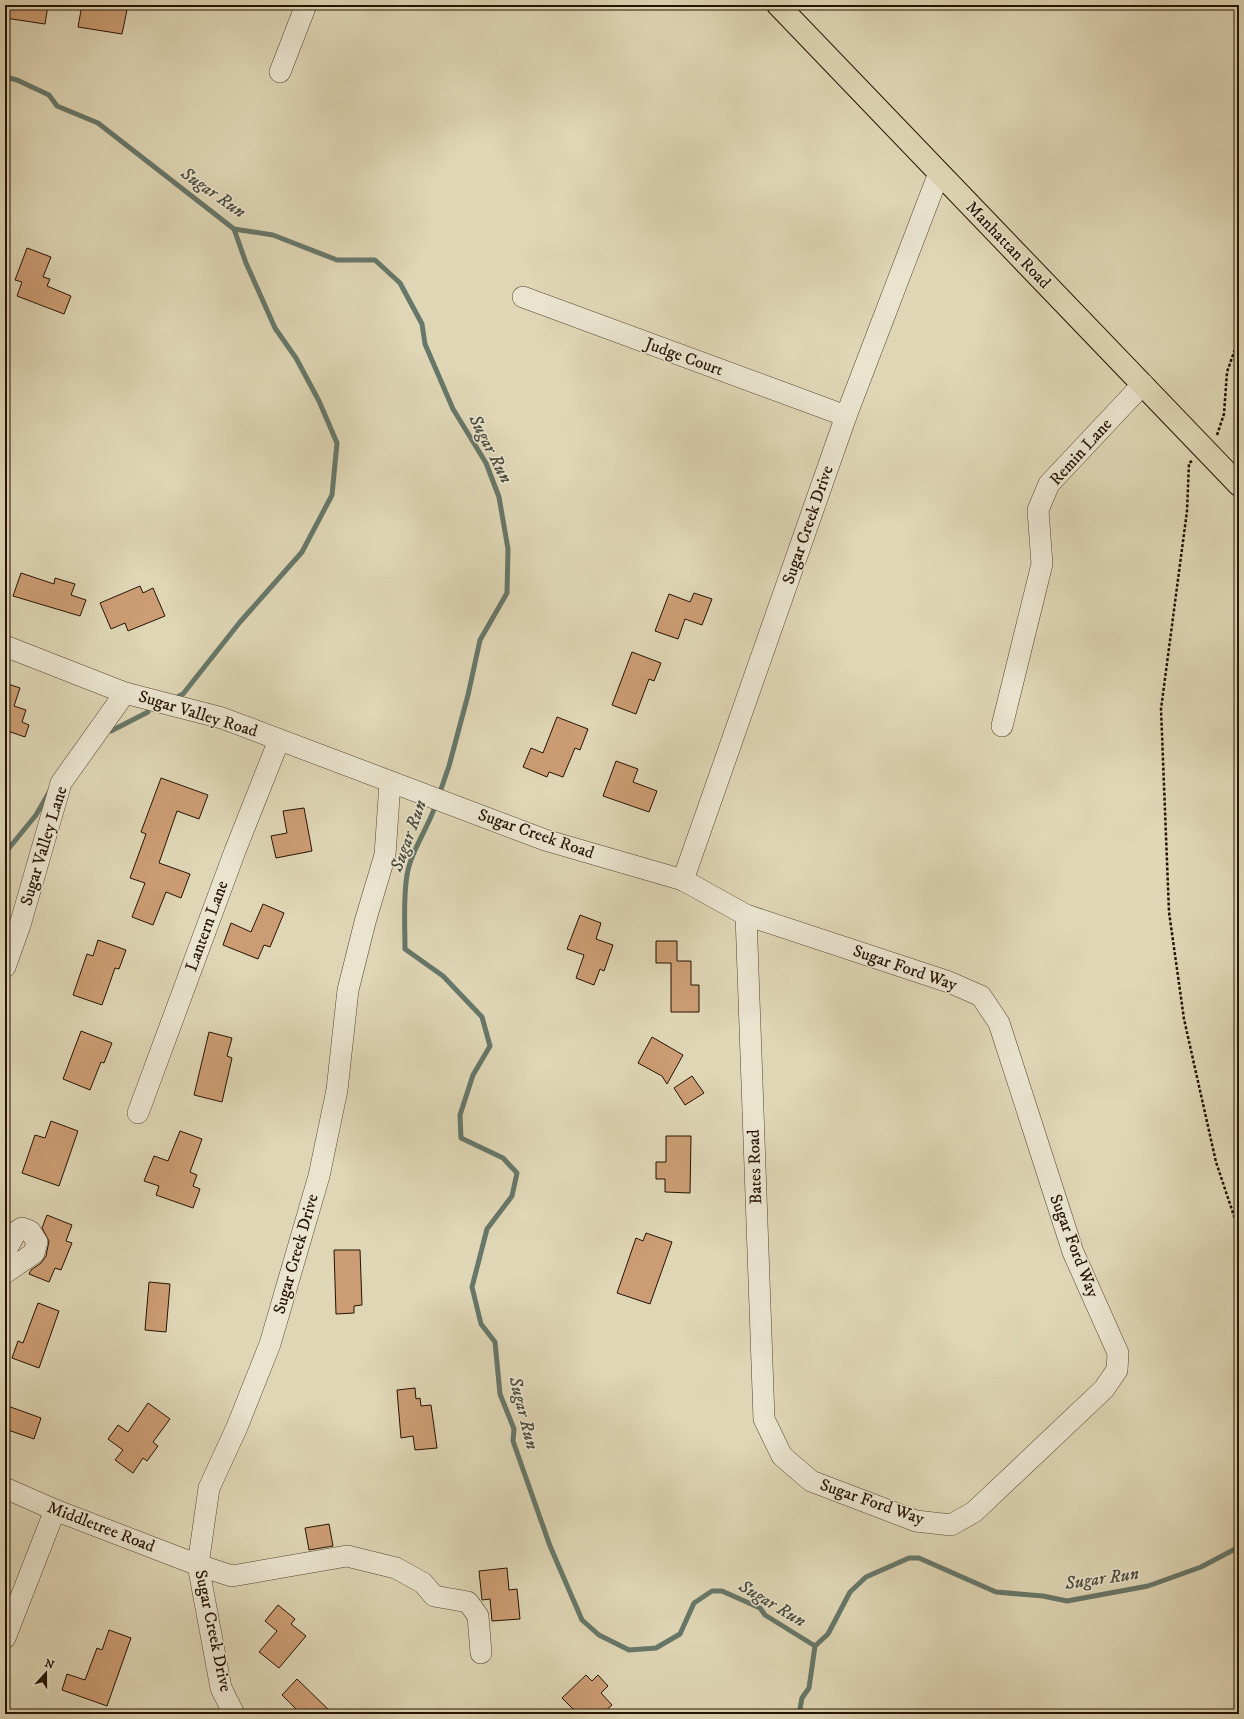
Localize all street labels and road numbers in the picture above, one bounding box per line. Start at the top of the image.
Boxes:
street label: Manhattan Road [961,196,1056,294]
street label: Judge Court [640,332,727,381]
street label: Remin Lane [1045,414,1117,490]
street label: Sugar Creek Drive [777,463,839,587]
street label: Sugar Valley Road [136,685,261,743]
street label: Sugar Valley Lane [15,784,73,908]
street label: Sugar Creek Road [475,804,598,864]
street label: Lantern Lane [180,878,234,974]
street label: Sugar Ford Way [850,940,961,996]
street label: Bates Road [743,1129,767,1205]
street label: Sugar Creek Drive [268,1191,324,1317]
street label: Sugar Ford Way [1044,1191,1104,1302]
street label: Sugar Ford Way [817,1474,928,1530]
street label: Middletree Road [44,1496,158,1558]
street label: Sugar Creek Drive [189,1568,237,1694]

